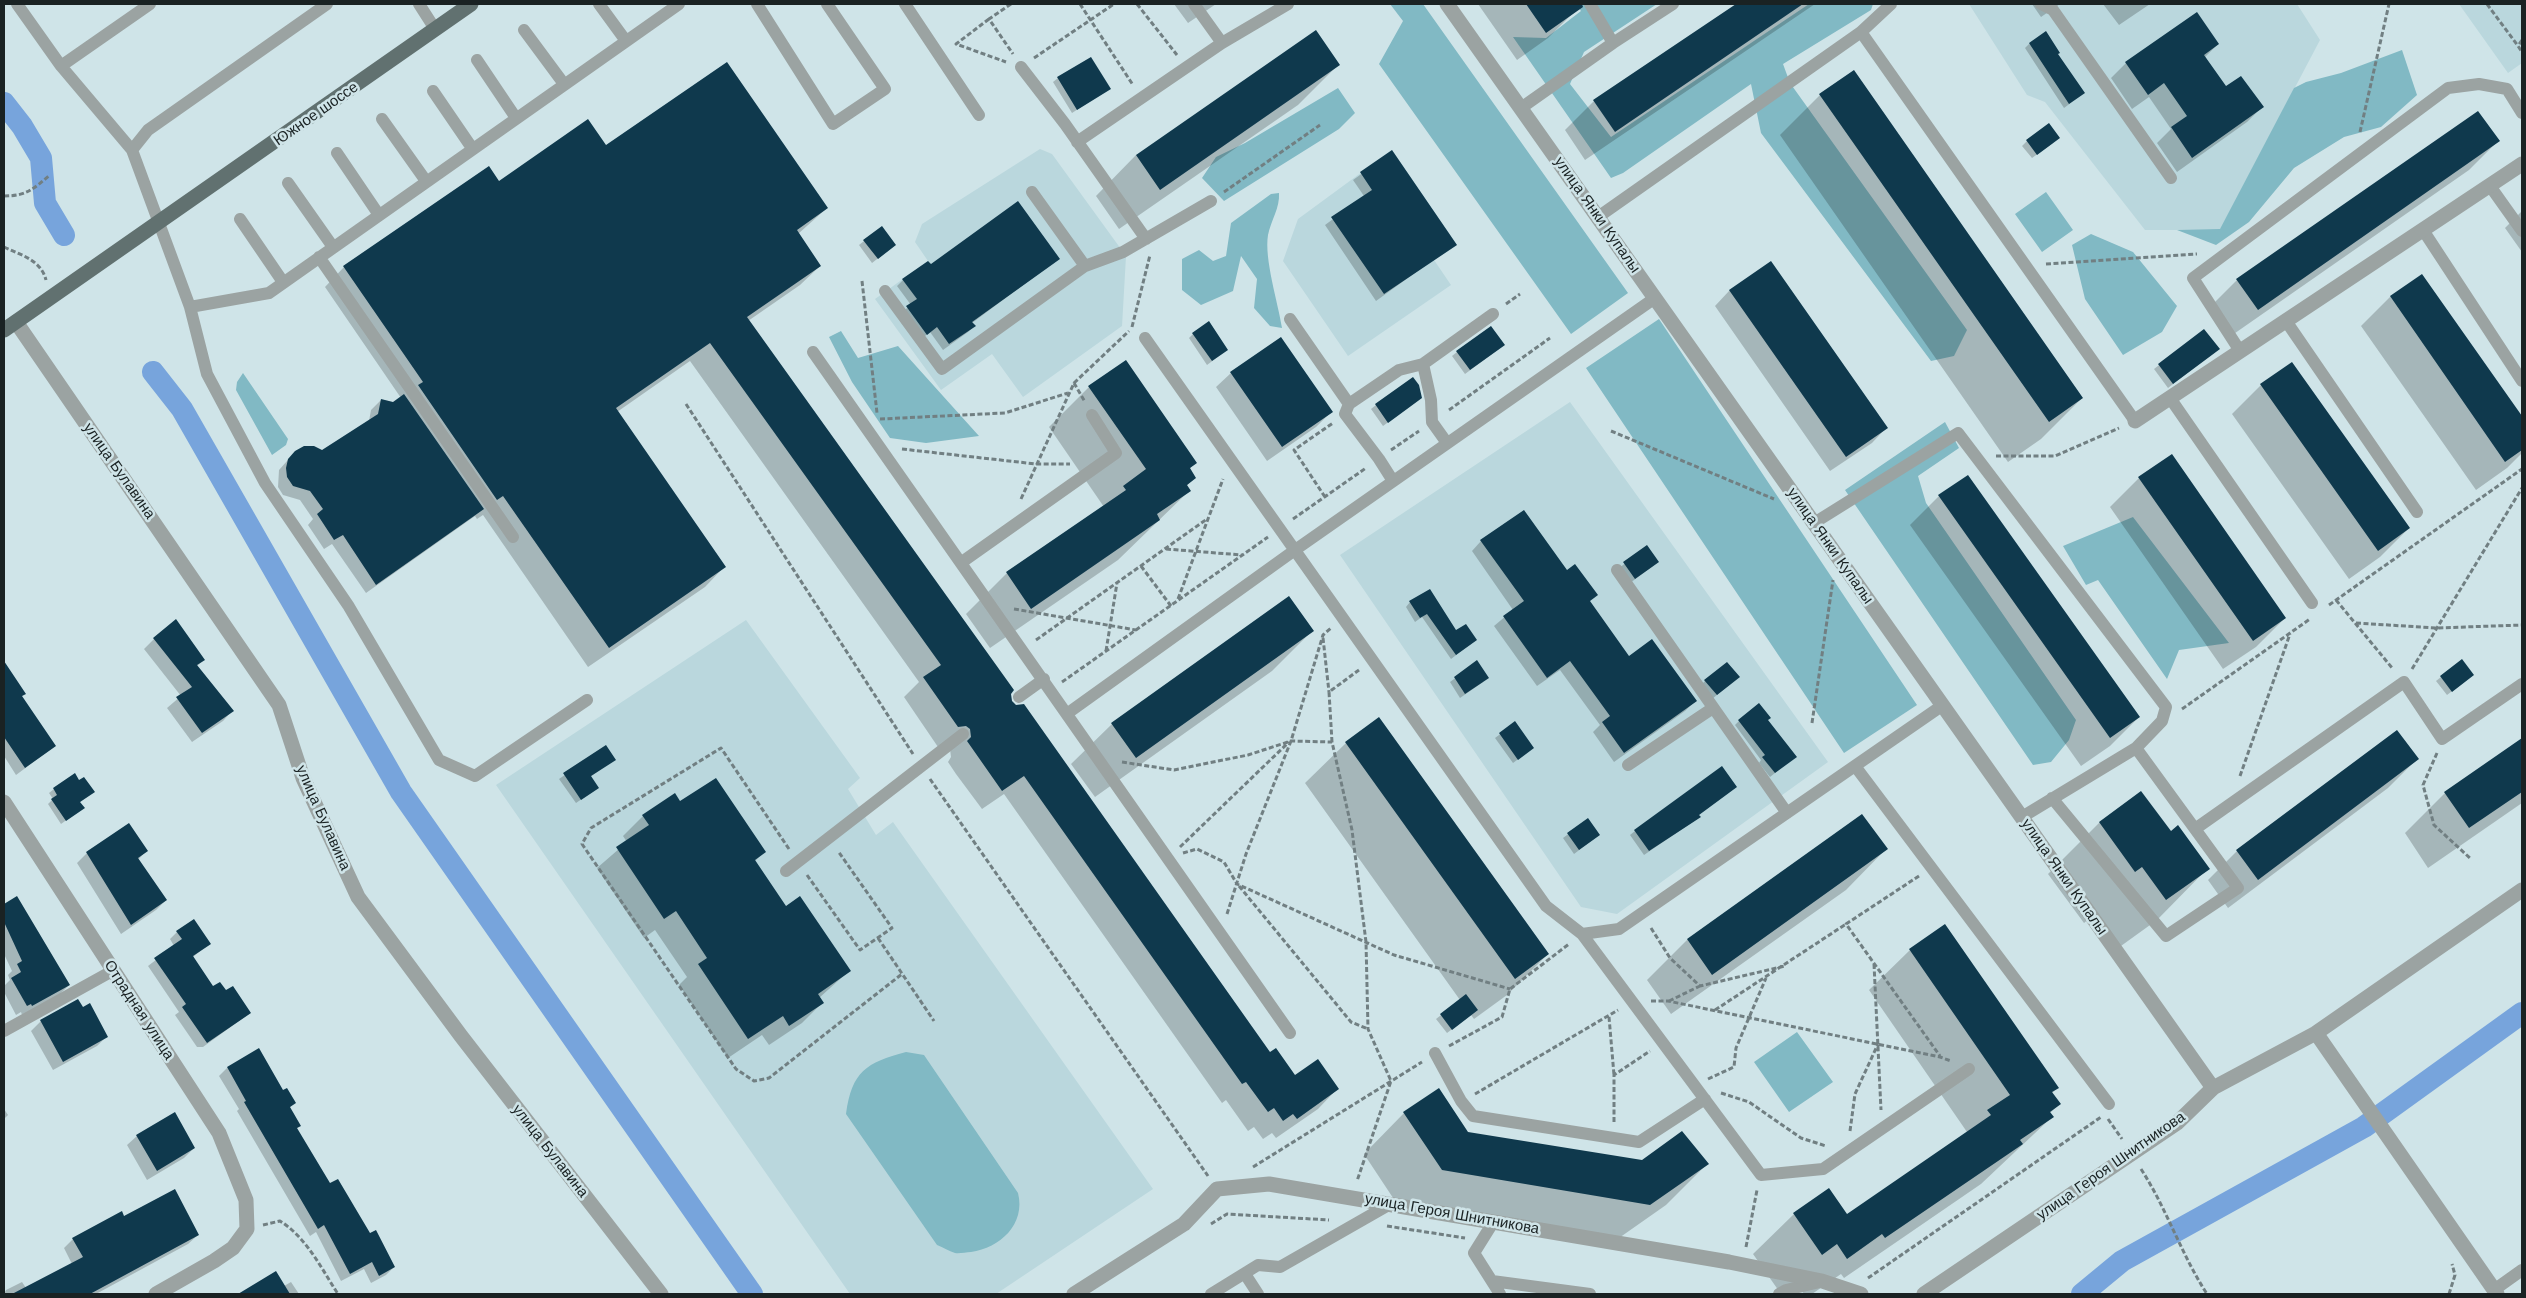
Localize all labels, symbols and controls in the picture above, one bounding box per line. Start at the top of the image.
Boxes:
street label: Южное шоссе [270,78,362,150]
street label: улица Янки Купалы [1550,153,1644,277]
street label: улица Булавина [79,420,159,522]
street label: улица Янки Купалы [1783,484,1877,608]
street label: улица Булавина [292,763,354,873]
street label: улица Янки Купалы [2017,815,2111,939]
street label: Отрадная улица [100,957,178,1063]
street label: улица Булавина [508,1101,592,1201]
street label: улица Героя Шнитникова [2033,1108,2189,1224]
street label: улица Героя Шнитникова [1363,1190,1541,1238]

